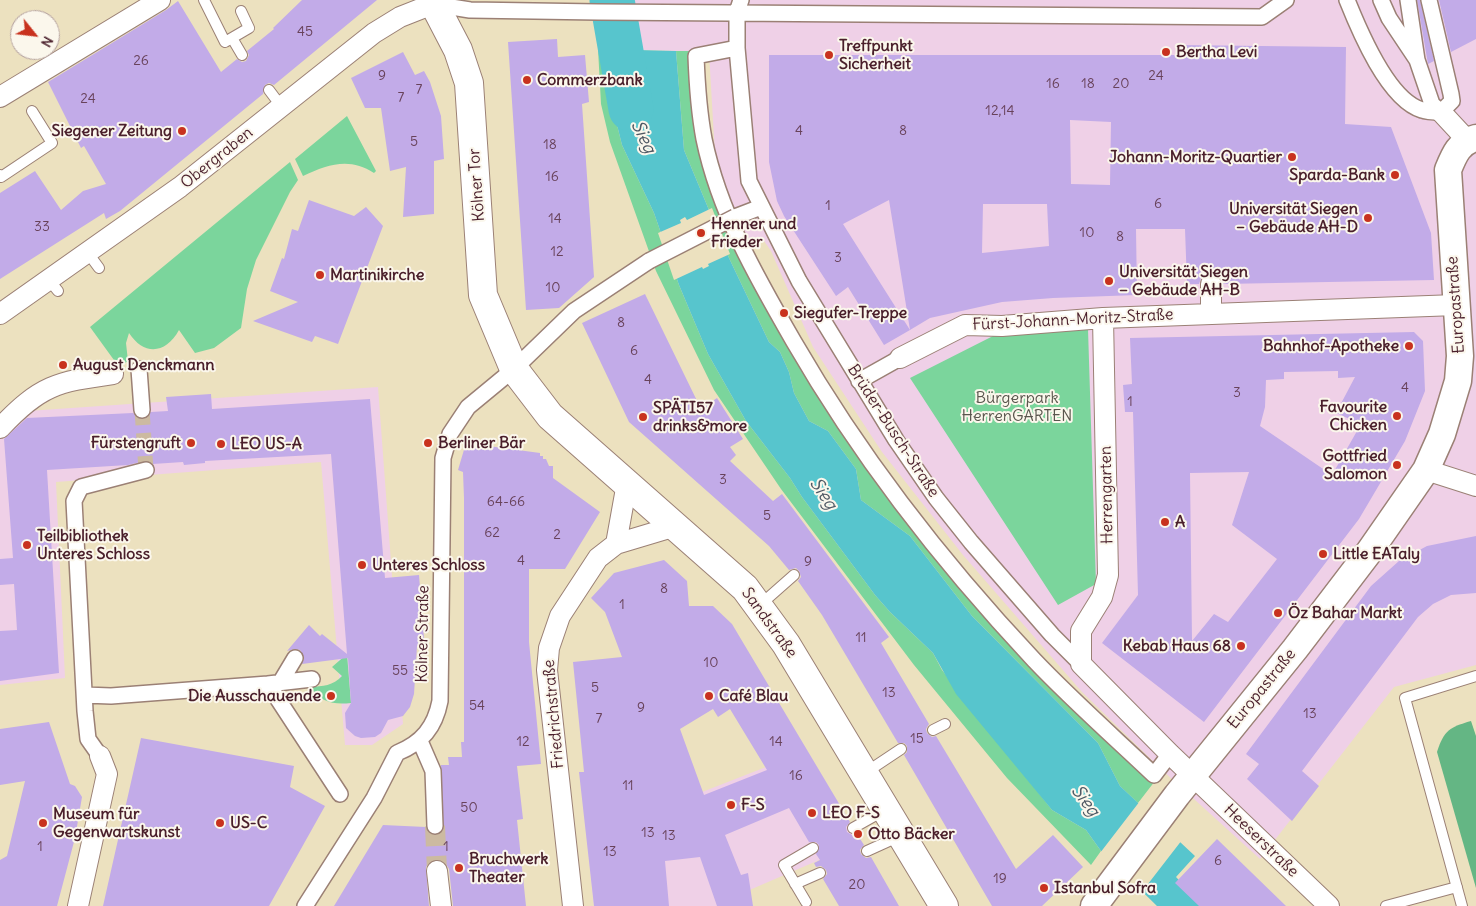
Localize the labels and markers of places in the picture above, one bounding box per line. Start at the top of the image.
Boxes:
place label: Treffpunkt Sicherheit [839,36,913,74]
place label: Bertha Levi [1176,42,1257,62]
marker: Bertha Levi [1160,46,1172,58]
marker: Treffpunkt Sicherheit [823,49,835,61]
place label: Commerzbank [537,70,643,90]
marker: Commerzbank [521,74,533,86]
place label: Siegener Zeitung [51,121,172,141]
marker: Siegener Zeitung [176,125,188,137]
place label: Johann-Moritz-Quartier [1109,147,1282,167]
marker: Johann-Moritz-Quartier [1286,151,1298,163]
place label: Sparda-Bank [1289,165,1385,185]
marker: Sparda-Bank [1389,169,1401,181]
place label: Universität Siegen – Gebäude AH-D [1229,199,1358,237]
marker: Universität Siegen – Gebäude AH-D [1362,212,1374,224]
place label: Henner und Frieder [711,214,797,252]
marker: Henner und Frieder [695,227,707,239]
place label: Universität Siegen – Gebäude AH-B [1119,262,1248,300]
place label: Martinikirche [330,265,424,285]
marker: Martinikirche [314,269,326,281]
marker: Universität Siegen – Gebäude AH-B [1103,275,1115,287]
place label: Siegufer-Treppe [794,303,907,323]
marker: Siegufer-Treppe [778,307,790,319]
place label: Bahnhof-Apotheke [1263,336,1399,356]
marker: Bahnhof-Apotheke [1403,340,1415,352]
place label: August Denckmann [73,355,215,375]
marker: August Denckmann [57,359,69,371]
place label: Favourite Chicken [1320,397,1387,435]
place label: SPÄTI57 drinks&more [653,398,747,436]
marker: Favourite Chicken [1391,410,1403,422]
marker: SPÄTI57 drinks&more [637,411,649,423]
place label: Fürstengruft [91,433,181,453]
place label: Berliner Bär [438,433,525,453]
place label: LEO US-A [231,434,302,454]
marker: Fürstengruft [185,437,197,449]
marker: Berliner Bär [422,437,434,449]
marker: LEO US-A [215,438,227,450]
place label: Gottfried Salomon [1322,446,1387,484]
marker: Gottfried Salomon [1391,459,1403,471]
place label: A [1175,512,1185,532]
marker: A [1159,516,1171,528]
place label: Teilbibliothek Unteres Schloss [37,526,150,564]
marker: Teilbibliothek Unteres Schloss [21,539,33,551]
place label: Little EATaly [1333,544,1420,564]
marker: Little EATaly [1317,548,1329,560]
place label: Unteres Schloss [372,555,485,575]
marker: Unteres Schloss [356,559,368,571]
place label: Öz Bahar Markt [1288,603,1402,623]
marker: Öz Bahar Markt [1272,607,1284,619]
place label: Kebab Haus 68 [1123,636,1231,656]
marker: Kebab Haus 68 [1235,640,1247,652]
place label: Die Ausschauende [188,686,321,706]
place label: Café Blau [719,686,788,706]
marker: Die Ausschauende [325,690,337,702]
marker: Café Blau [703,690,715,702]
place label: F-S [741,795,765,815]
marker: F-S [725,799,737,811]
place label: LEO F-S [822,803,880,823]
place label: Museum für Gegenwartskunst [53,804,180,842]
marker: LEO F-S [806,807,818,819]
place label: US-C [230,813,267,833]
marker: Museum für Gegenwartskunst [37,817,49,829]
marker: US-C [214,817,226,829]
place label: Otto Bäcker [868,824,955,844]
marker: Otto Bäcker [852,828,864,840]
place label: Bruchwerk Theater [469,849,548,887]
marker: Bruchwerk Theater [453,862,465,874]
place label: Istanbul Sofra [1054,878,1156,898]
marker: Istanbul Sofra [1038,882,1050,894]

